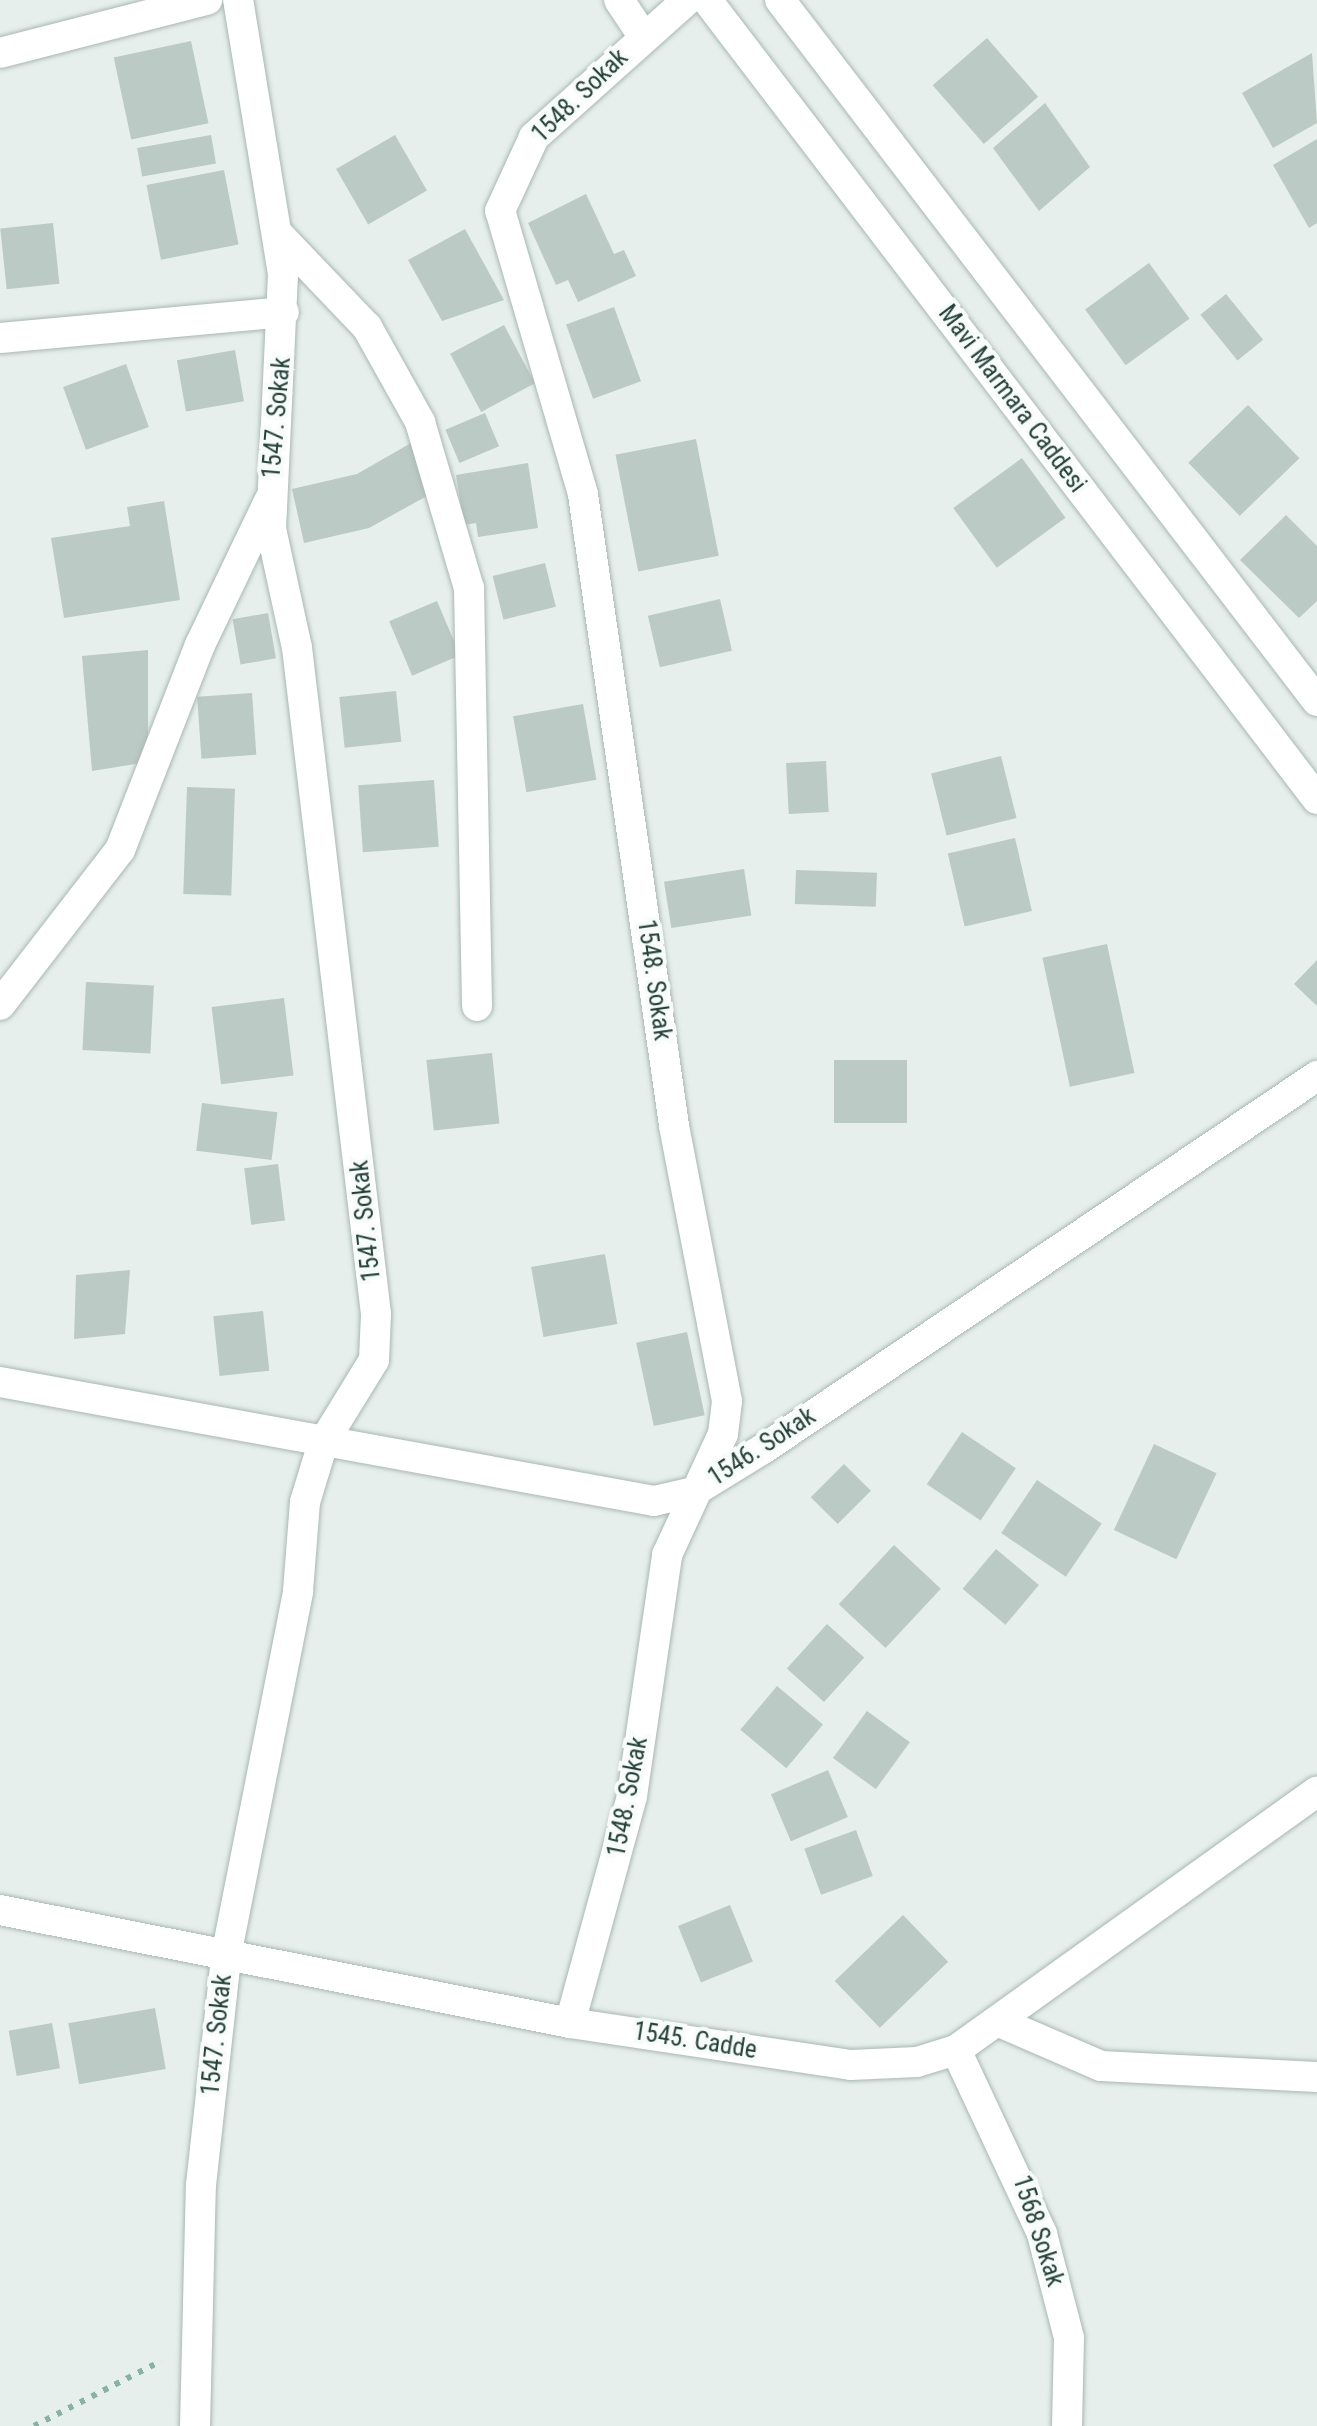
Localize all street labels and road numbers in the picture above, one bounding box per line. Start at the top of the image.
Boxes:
street label: 1548. Sokak [526,43,634,149]
street label: Mavi Marmara Caddesi [932,299,1092,499]
street label: 1547. Sokak [257,356,297,480]
street label: 1548. Sokak [631,918,677,1042]
street label: 1547. Sokak [345,1159,387,1283]
street label: 1546. Sokak [703,1401,821,1493]
street label: 1548. Sokak [602,1734,654,1860]
street label: 1547. Sokak [196,1973,238,2097]
street label: 1545. Cadde [631,2016,759,2066]
street label: 1568 Sokak [1006,2172,1070,2290]

